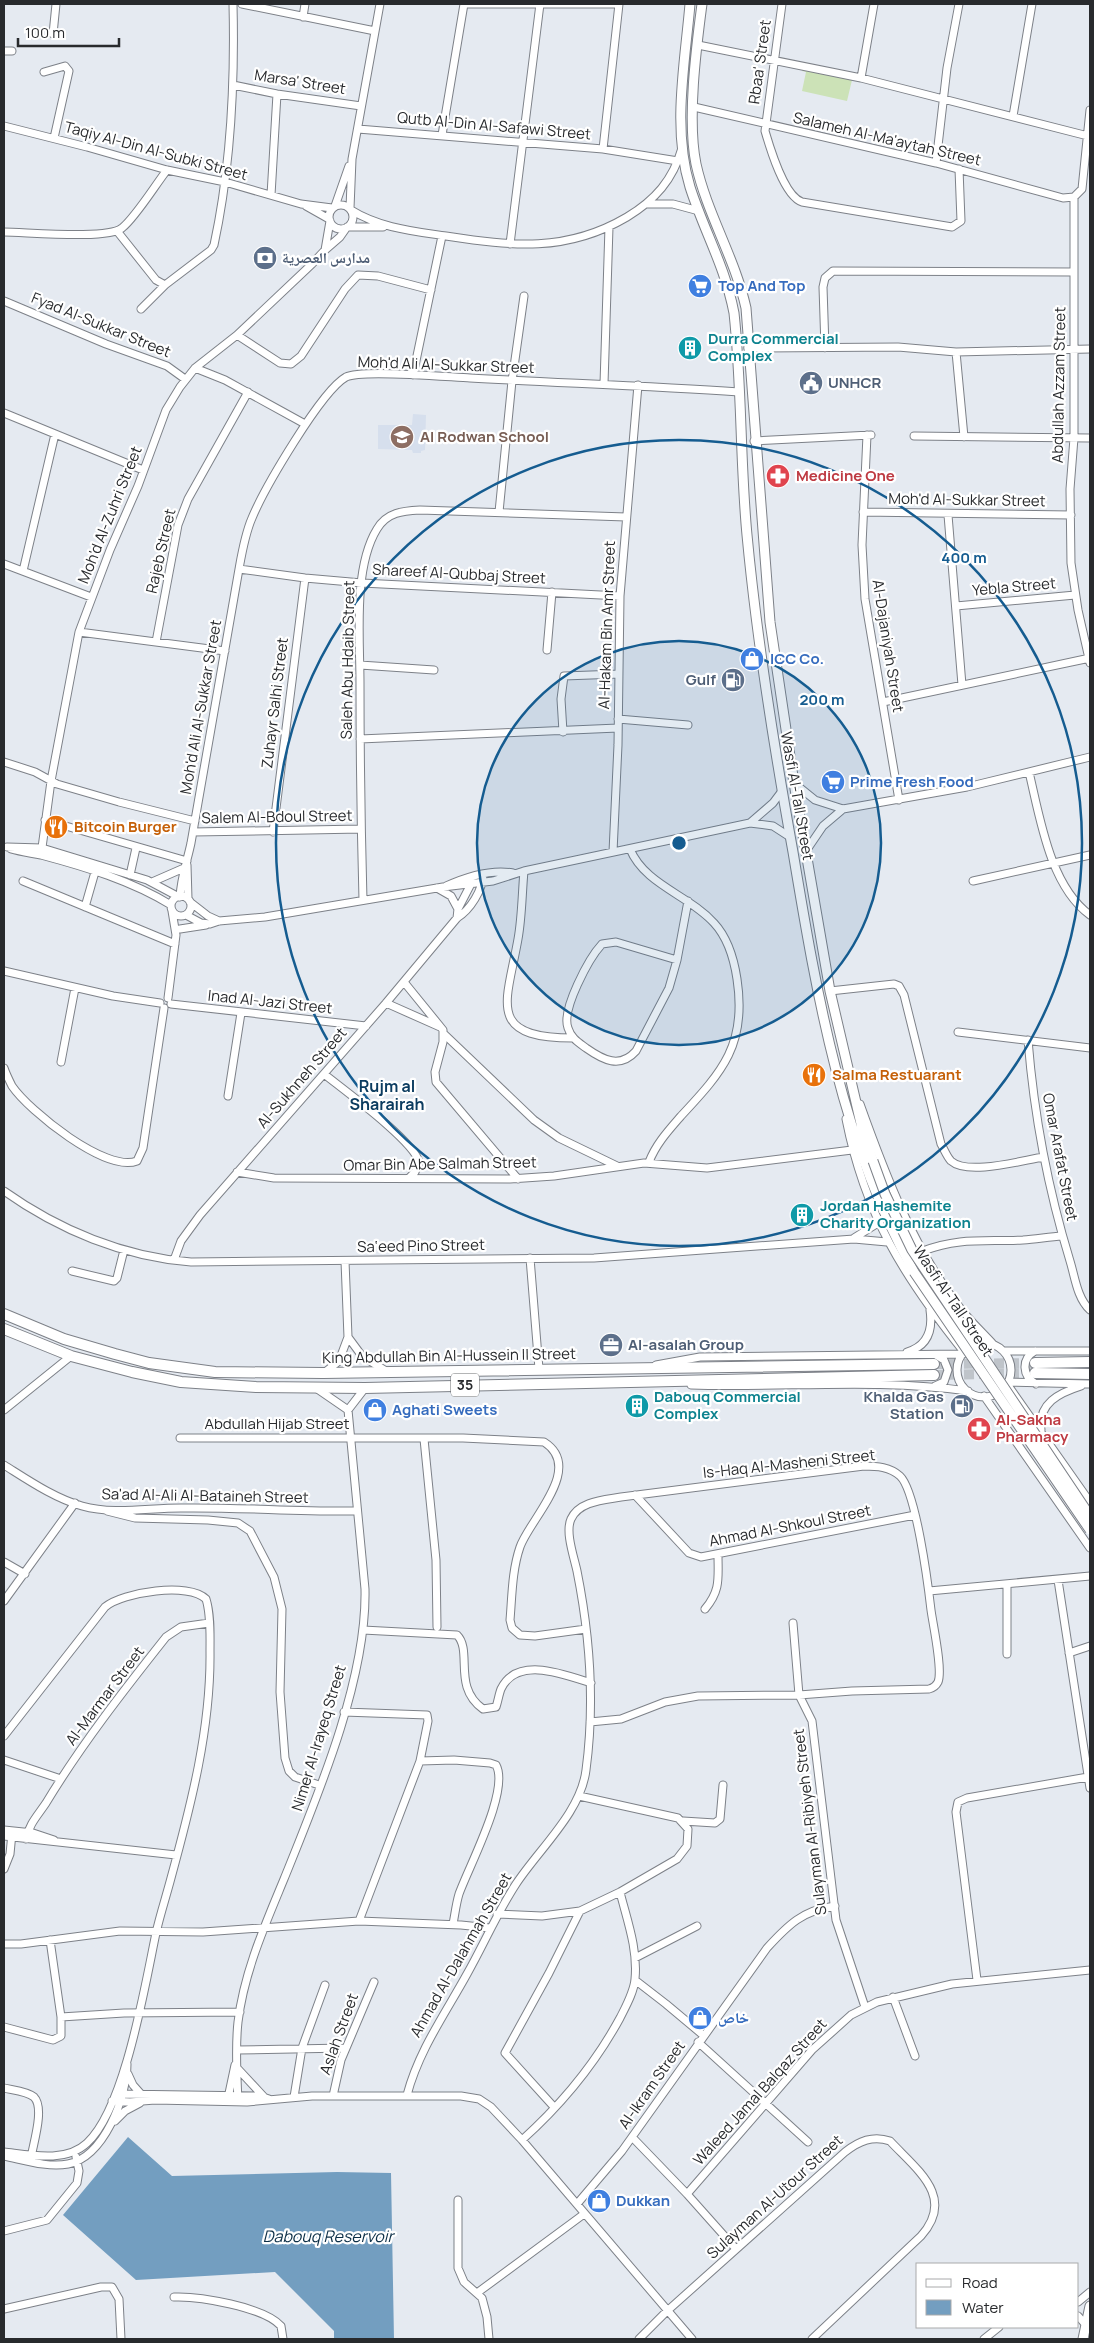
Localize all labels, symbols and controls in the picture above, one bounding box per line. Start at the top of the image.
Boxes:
scale bar [18,15,119,47]
street label: Rbaa' Street [743,18,776,105]
text: 100 m [25,22,65,43]
street label: Marsa' Street [253,64,347,99]
street label: Qutb Al-Din Al-Safawi Street [396,107,592,144]
street label: Salameh Al-Ma'aytah Street [791,107,983,170]
street label: Taqiy Al-Din Al-Subki Street [62,116,250,185]
bank icon: مدارس العصرية [252,245,278,271]
place label: مدارس العصرية [282,247,370,268]
supermarket icon: Top And Top [687,273,713,299]
place label: Top And Top [718,275,805,296]
street label: Fyad Al-Sukkar Street [28,287,174,362]
street label: Abdullah Azzam Street [1047,307,1070,463]
place label: Durra Commercial Complex [708,328,839,366]
building icon: Durra Commercial Complex [677,335,703,361]
street label: Moh'd Ali Al-Sukkar Street [357,351,535,378]
public building icon: UNHCR [798,370,824,396]
place label: UNHCR [828,372,881,393]
school or university icon: Al Rodwan School [389,424,415,450]
place label: Al Rodwan School [420,426,549,447]
street label: Moh'd Al-Zuhri Street [72,443,147,587]
pharmacy icon: Medicine One [765,463,791,489]
place label: Medicine One [796,465,895,486]
street label: Moh'd Al-Sukkar Street [888,488,1046,511]
street label: Rajeb Street [141,507,180,595]
street label: Al-Hakam Bin Amr Street [593,540,620,710]
text: 400 m [941,547,987,568]
street label: Shareef Al-Qubbaj Street [372,558,546,589]
street label: Yebla Street [971,572,1057,601]
street label: Al-Dajaniyah Street [868,578,909,714]
street label: Saleh Abu Hdaib Street [336,580,359,740]
street label: Moh'd Ali Al-Sukkar Street [175,618,226,796]
street label: Zuhayr Salhi Street [256,636,293,770]
shop icon: ICC Co. [739,646,765,672]
place label: ICC Co. [770,648,824,669]
fuel station icon: Gulf [720,667,746,693]
place label: Gulf [686,669,716,690]
text: 200 m [799,689,845,710]
street label: Wasfi Al-Tall Street [776,730,819,862]
supermarket icon: Prime Fresh Food [820,769,846,795]
place label: Prime Fresh Food [850,771,974,792]
street label: Salem Al-Bdoul Street [201,805,353,828]
restaurant icon: Bitcoin Burger [43,814,69,840]
place label: Bitcoin Burger [74,816,177,837]
centre of rings [670,834,688,852]
street label: Inad Al-Jazi Street [207,985,333,1018]
street label: Al-Sukhneh Street [252,1023,351,1133]
restaurant icon: Salma Restuarant [801,1062,827,1088]
place label: Salma Restuarant [832,1064,962,1085]
district label: Rujm al Sharairah [349,1075,425,1115]
street label: Omar Arafat Street [1038,1091,1083,1223]
street label: Omar Bin Abe Salmah Street [343,1151,537,1176]
place label: Jordan Hashemite Charity Organization [820,1195,971,1233]
building icon: Jordan Hashemite Charity Organization [789,1202,815,1228]
street label: Sa‘eed Pino Street [357,1234,485,1257]
street label: Wasfi Al-Tall Street [908,1241,998,1360]
office icon: Al-asalah Group [598,1332,624,1358]
place label: Al-asalah Group [628,1334,744,1355]
street label: King Abdullah Bin Al-Hussein II Street [322,1343,576,1368]
road number: 35 [451,1374,479,1396]
place label: Dabouq Commercial Complex [654,1386,801,1424]
place label: Khalda Gas Station [863,1386,944,1424]
building icon: Dabouq Commercial Complex [624,1393,650,1419]
fuel station icon: Khalda Gas Station [949,1393,975,1419]
shop icon: Aghati Sweets [362,1397,388,1423]
place label: Aghati Sweets [392,1399,497,1420]
place label: Al-Sakha Pharmacy [996,1409,1069,1447]
street label: Abdullah Hijab Street [204,1413,350,1434]
pharmacy icon: Al-Sakha Pharmacy [966,1416,992,1442]
street label: Is-Haq Al-Masheni Street [702,1444,876,1483]
street label: Sa'ad Al-Ali Al-Bataineh Street [101,1483,309,1508]
street label: Ahmad Al-Shkoul Street [707,1500,873,1552]
street label: Al-Marmar Street [60,1642,149,1750]
street label: Nimer Al-Irayeq Street [286,1662,351,1813]
street label: Sulayman Al-Ribiyeh Street [788,1728,831,1916]
street label: Ahmad Al-Dalahmah Street [405,1869,516,2041]
street label: Aslah Street [314,1990,363,2077]
shop icon: خاص [687,2005,713,2031]
place label: خاص [718,2007,749,2028]
street label: Waleed Jamal Balqaz Street [688,2014,831,2170]
street label: Al-Ikram Street [613,2036,690,2133]
street label: Sulayman Al-Utour Street [702,2130,847,2263]
shop icon: Dukkan [586,2188,612,2214]
place label: Dukkan [616,2190,670,2211]
water label: Dabouq Reservoir [263,2225,395,2247]
legend [916,2263,1079,2328]
text: Road [962,2272,998,2293]
text: Water [962,2297,1004,2318]

